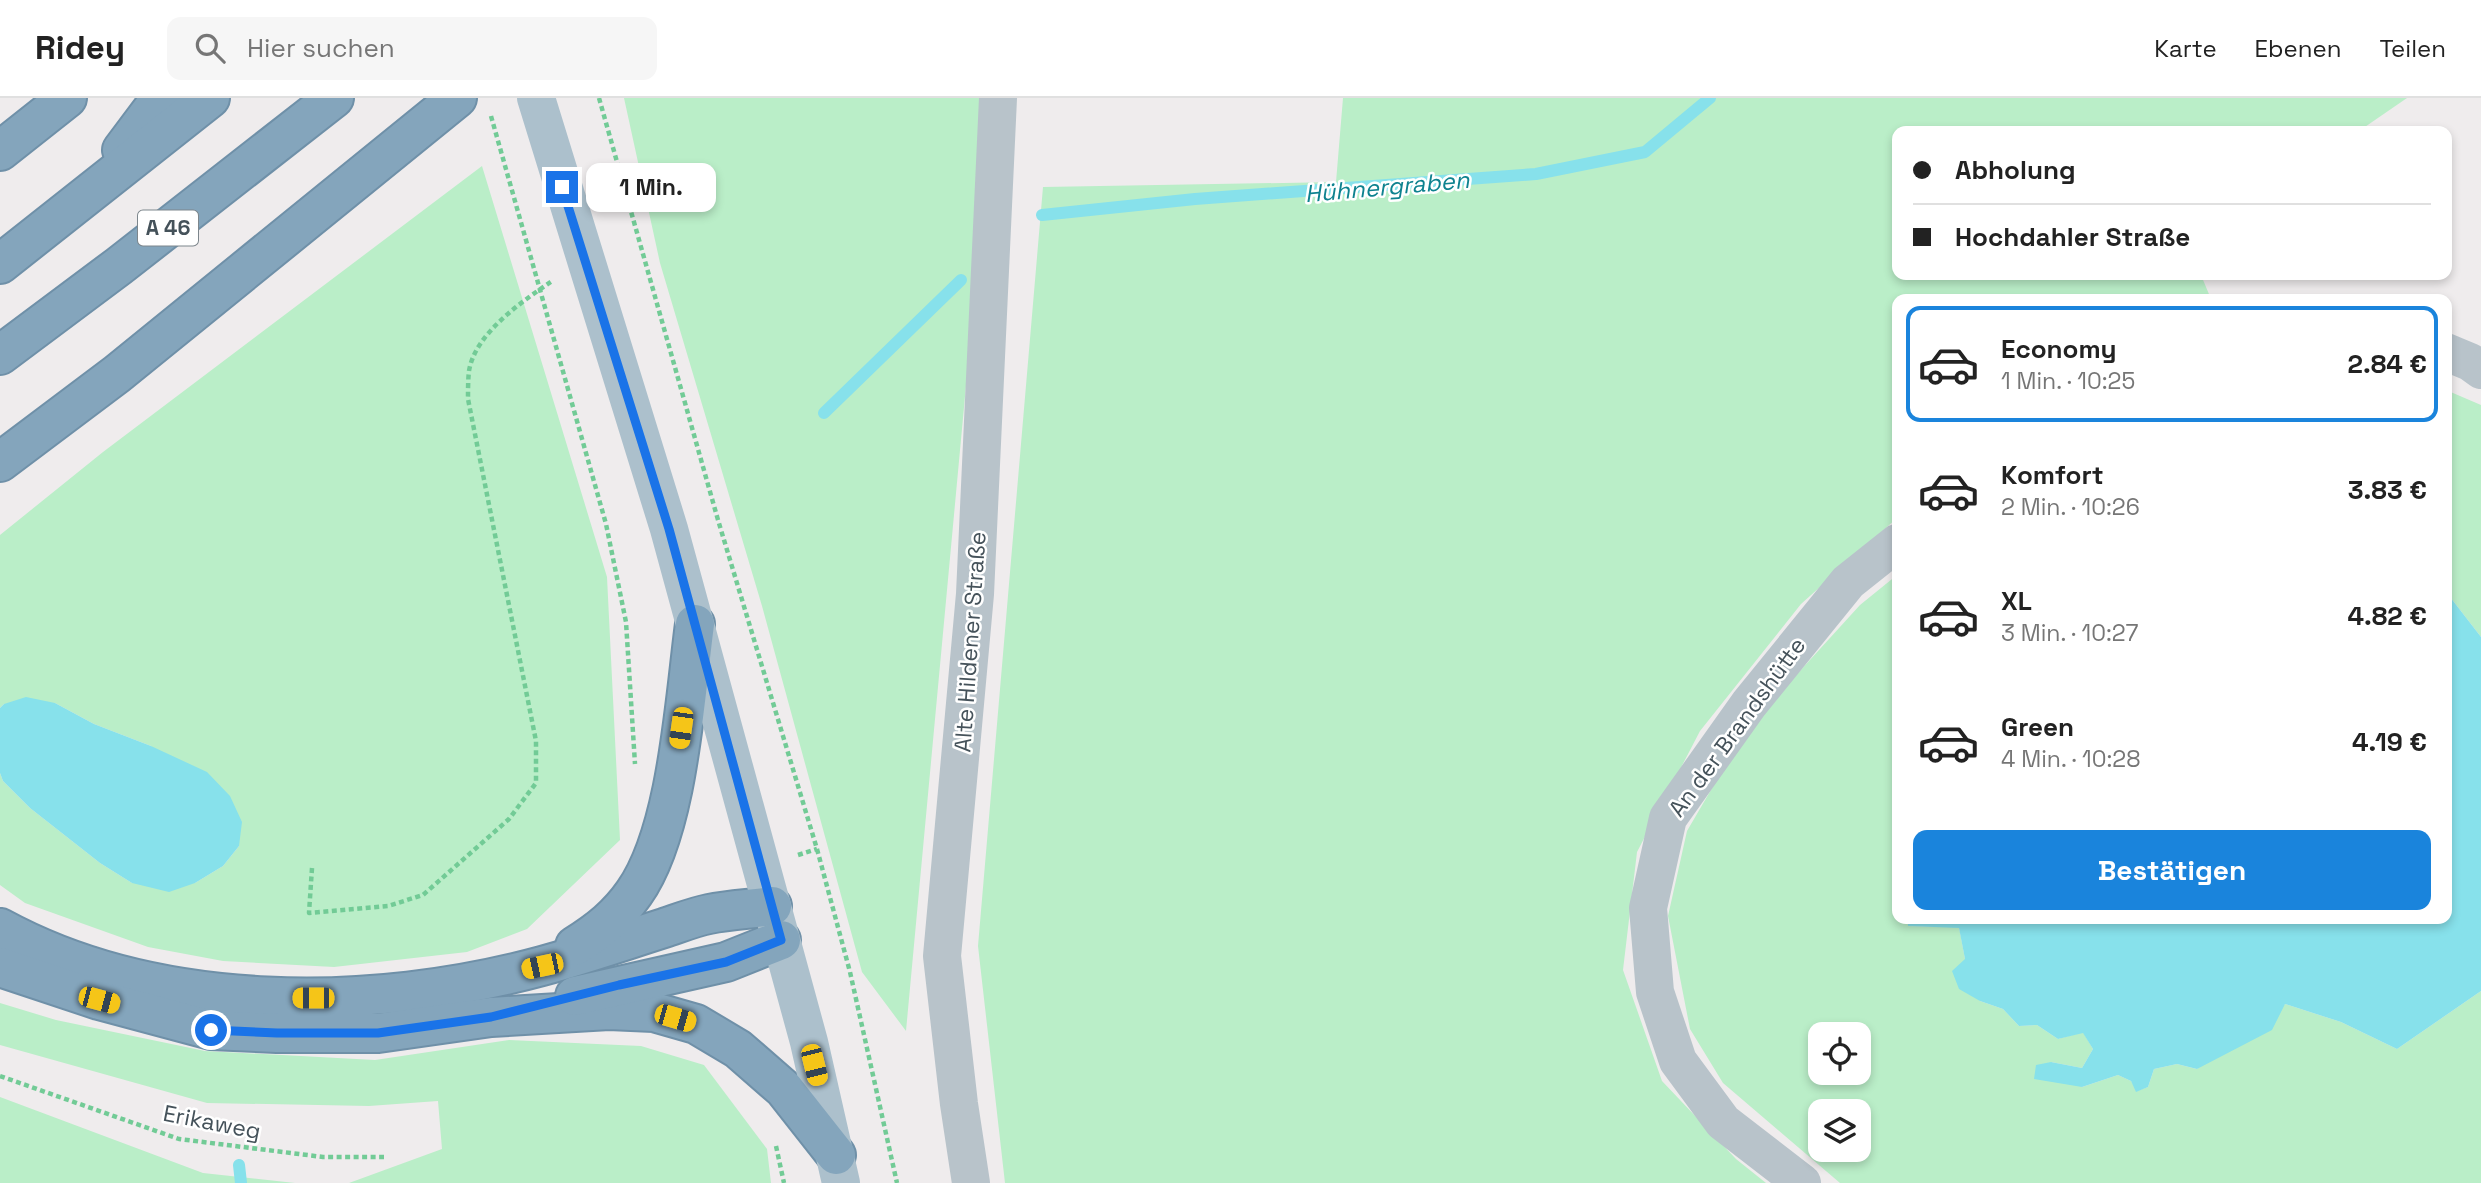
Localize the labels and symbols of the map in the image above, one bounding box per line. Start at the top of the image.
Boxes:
callout: 1 Min. [586,162,716,212]
water label: Hühnergraben [1303,164,1472,209]
route end [546,171,578,203]
road number: A 46 [138,211,198,246]
street label: Alte Hildener Straße [947,531,993,753]
street label: An der Brandshütte [1662,631,1812,823]
car [668,706,695,750]
car [520,951,565,981]
car [76,984,123,1016]
car [293,988,335,1009]
car [652,1002,699,1034]
route start [195,1014,227,1046]
car [799,1042,830,1088]
street label: Erikaweg [161,1098,263,1146]

